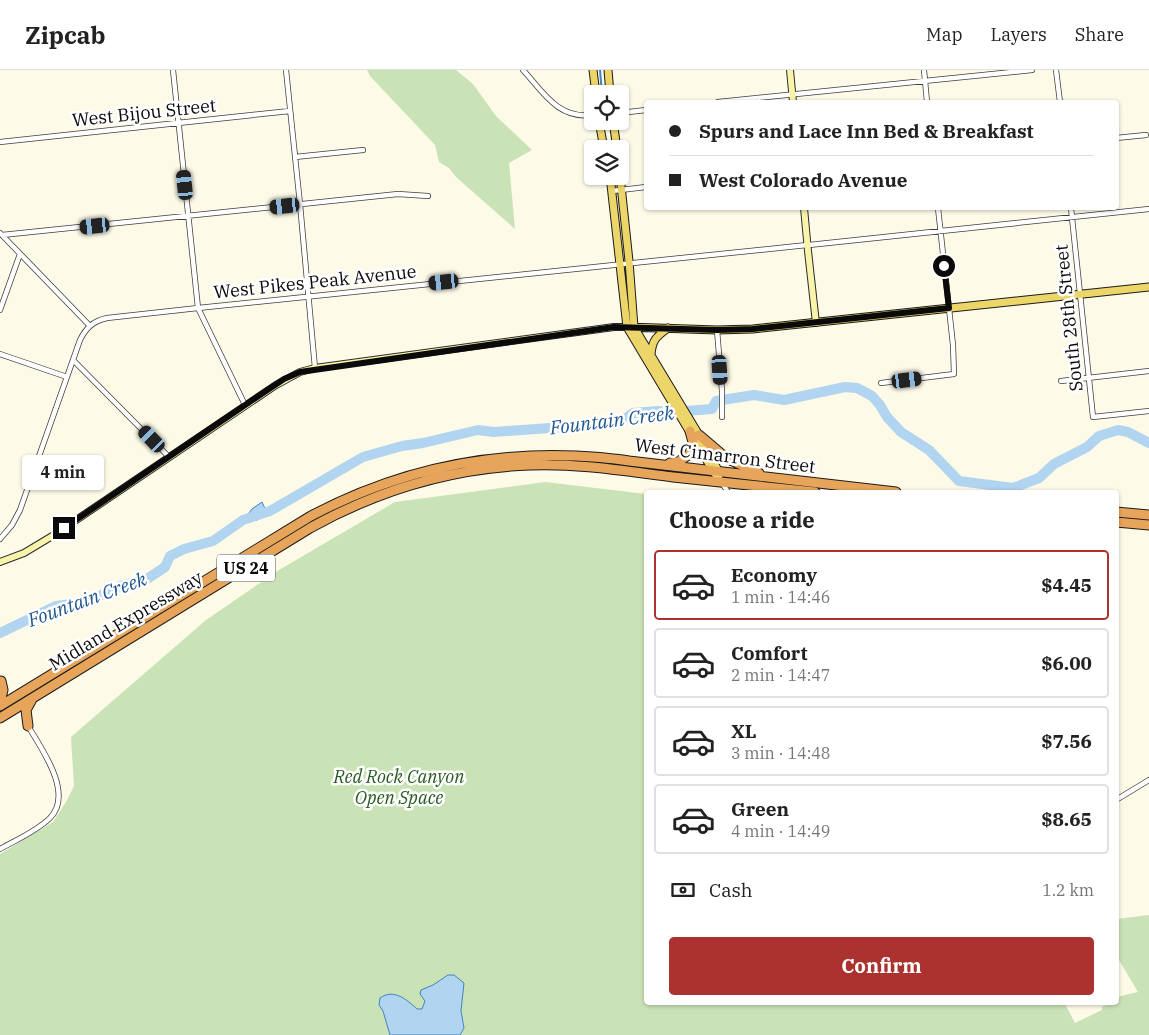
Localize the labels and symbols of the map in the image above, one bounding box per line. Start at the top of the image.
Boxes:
street label: West Bijou Street [71,94,217,132]
car [175,169,194,201]
car [269,197,300,215]
car [79,217,110,235]
street label: South 28th Street [1049,243,1088,393]
route start [933,255,955,277]
street label: West Pikes Peak Avenue [212,259,417,304]
car [428,273,459,291]
car [711,355,728,385]
car [891,371,922,389]
water label: Fountain Creek [548,400,676,440]
car [136,423,167,455]
street label: West Cimarron Street [633,433,817,478]
callout: 4 min [23,456,105,490]
route end [53,517,75,539]
road number: US 24 [217,554,275,582]
street label: Midland Expressway [45,565,207,675]
water label: Fountain Creek [23,566,151,632]
park label: Red Rock Canyon Open Space [332,765,465,809]

